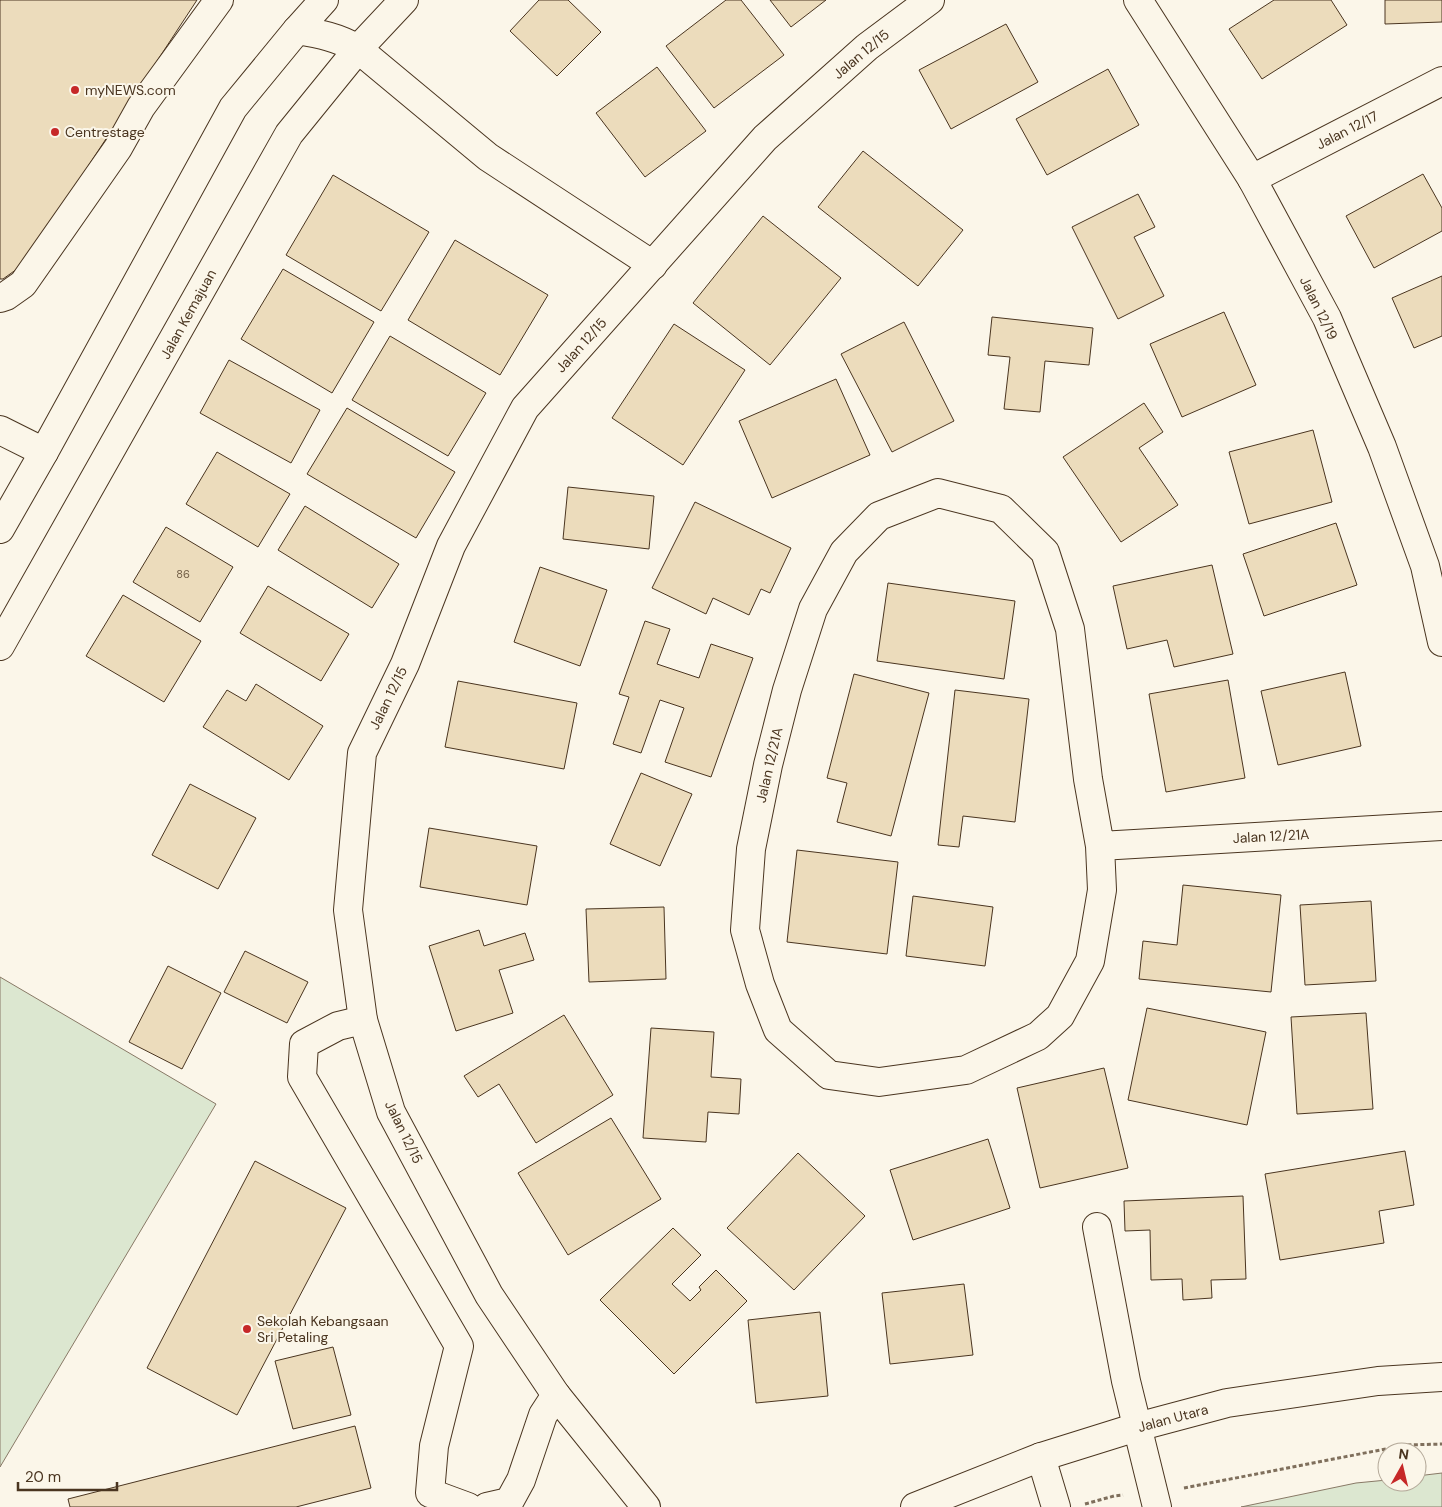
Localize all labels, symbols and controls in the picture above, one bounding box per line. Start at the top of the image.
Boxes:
street label: Jalan 12/15 [829,25,893,83]
place label: myNEWS.com [85,81,176,99]
marker: myNEWS.com [69,84,81,96]
street label: Jalan 12/17 [1313,107,1381,153]
place label: Centrestage [65,123,145,141]
marker: Centrestage [49,126,61,138]
street label: Jalan Kemajuan [156,266,220,362]
street label: Jalan 12/19 [1296,273,1342,343]
street label: Jalan 12/15 [552,314,610,376]
house number: 86 [176,567,190,581]
street label: Jalan 12/15 [365,664,411,732]
street label: Jalan 12/21A [752,726,786,804]
street label: Jalan 12/21A [1232,825,1310,847]
street label: Jalan 12/15 [381,1098,427,1166]
place label: Sekolah Kebangsaan Sri Petaling [257,1312,389,1346]
marker: Sekolah Kebangsaan Sri Petaling [241,1323,253,1335]
street label: Jalan Utara [1136,1400,1210,1436]
north arrow [1377,1442,1427,1492]
text: N [1397,1445,1410,1464]
scale bar [18,1460,116,1492]
text: 20 m [25,1467,61,1487]

